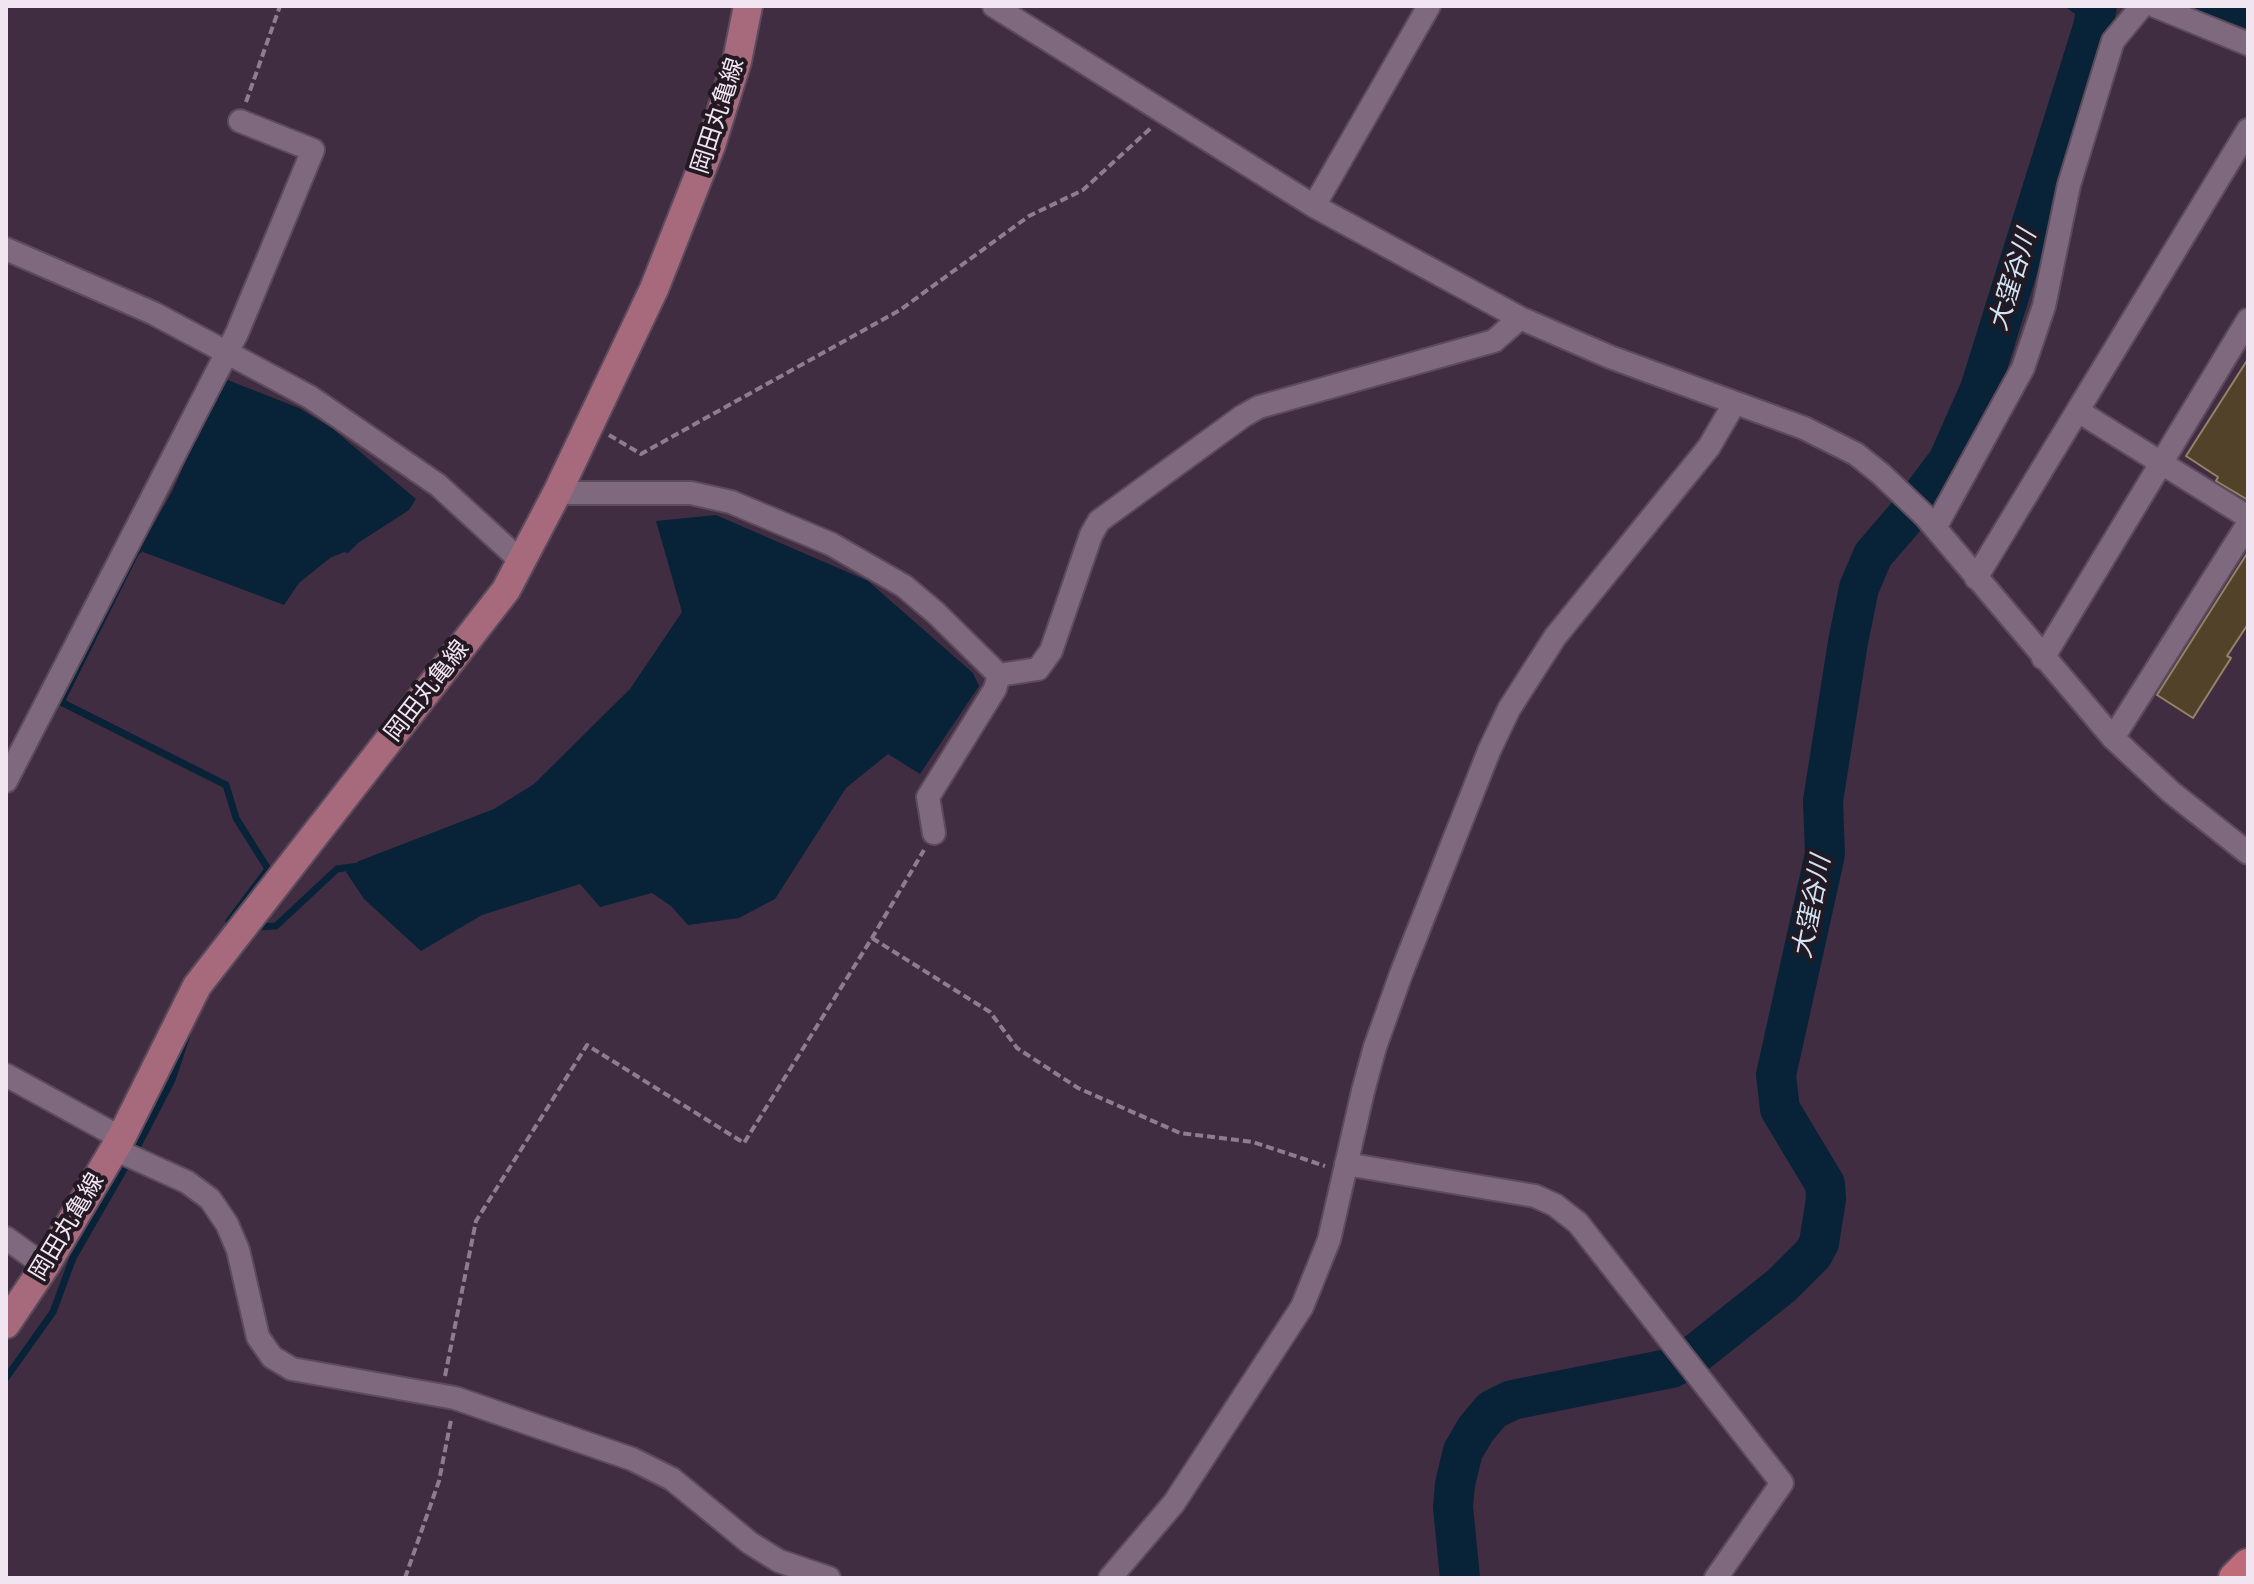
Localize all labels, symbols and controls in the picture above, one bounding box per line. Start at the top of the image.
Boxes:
street label: 岡田丸亀線 [686,54,750,178]
water label: 大窪谷川 [1983,226,2043,334]
street label: 岡田丸亀線 [379,635,475,747]
water label: 大窪谷川 [1787,853,1837,961]
street label: 岡田丸亀線 [24,1168,110,1286]

